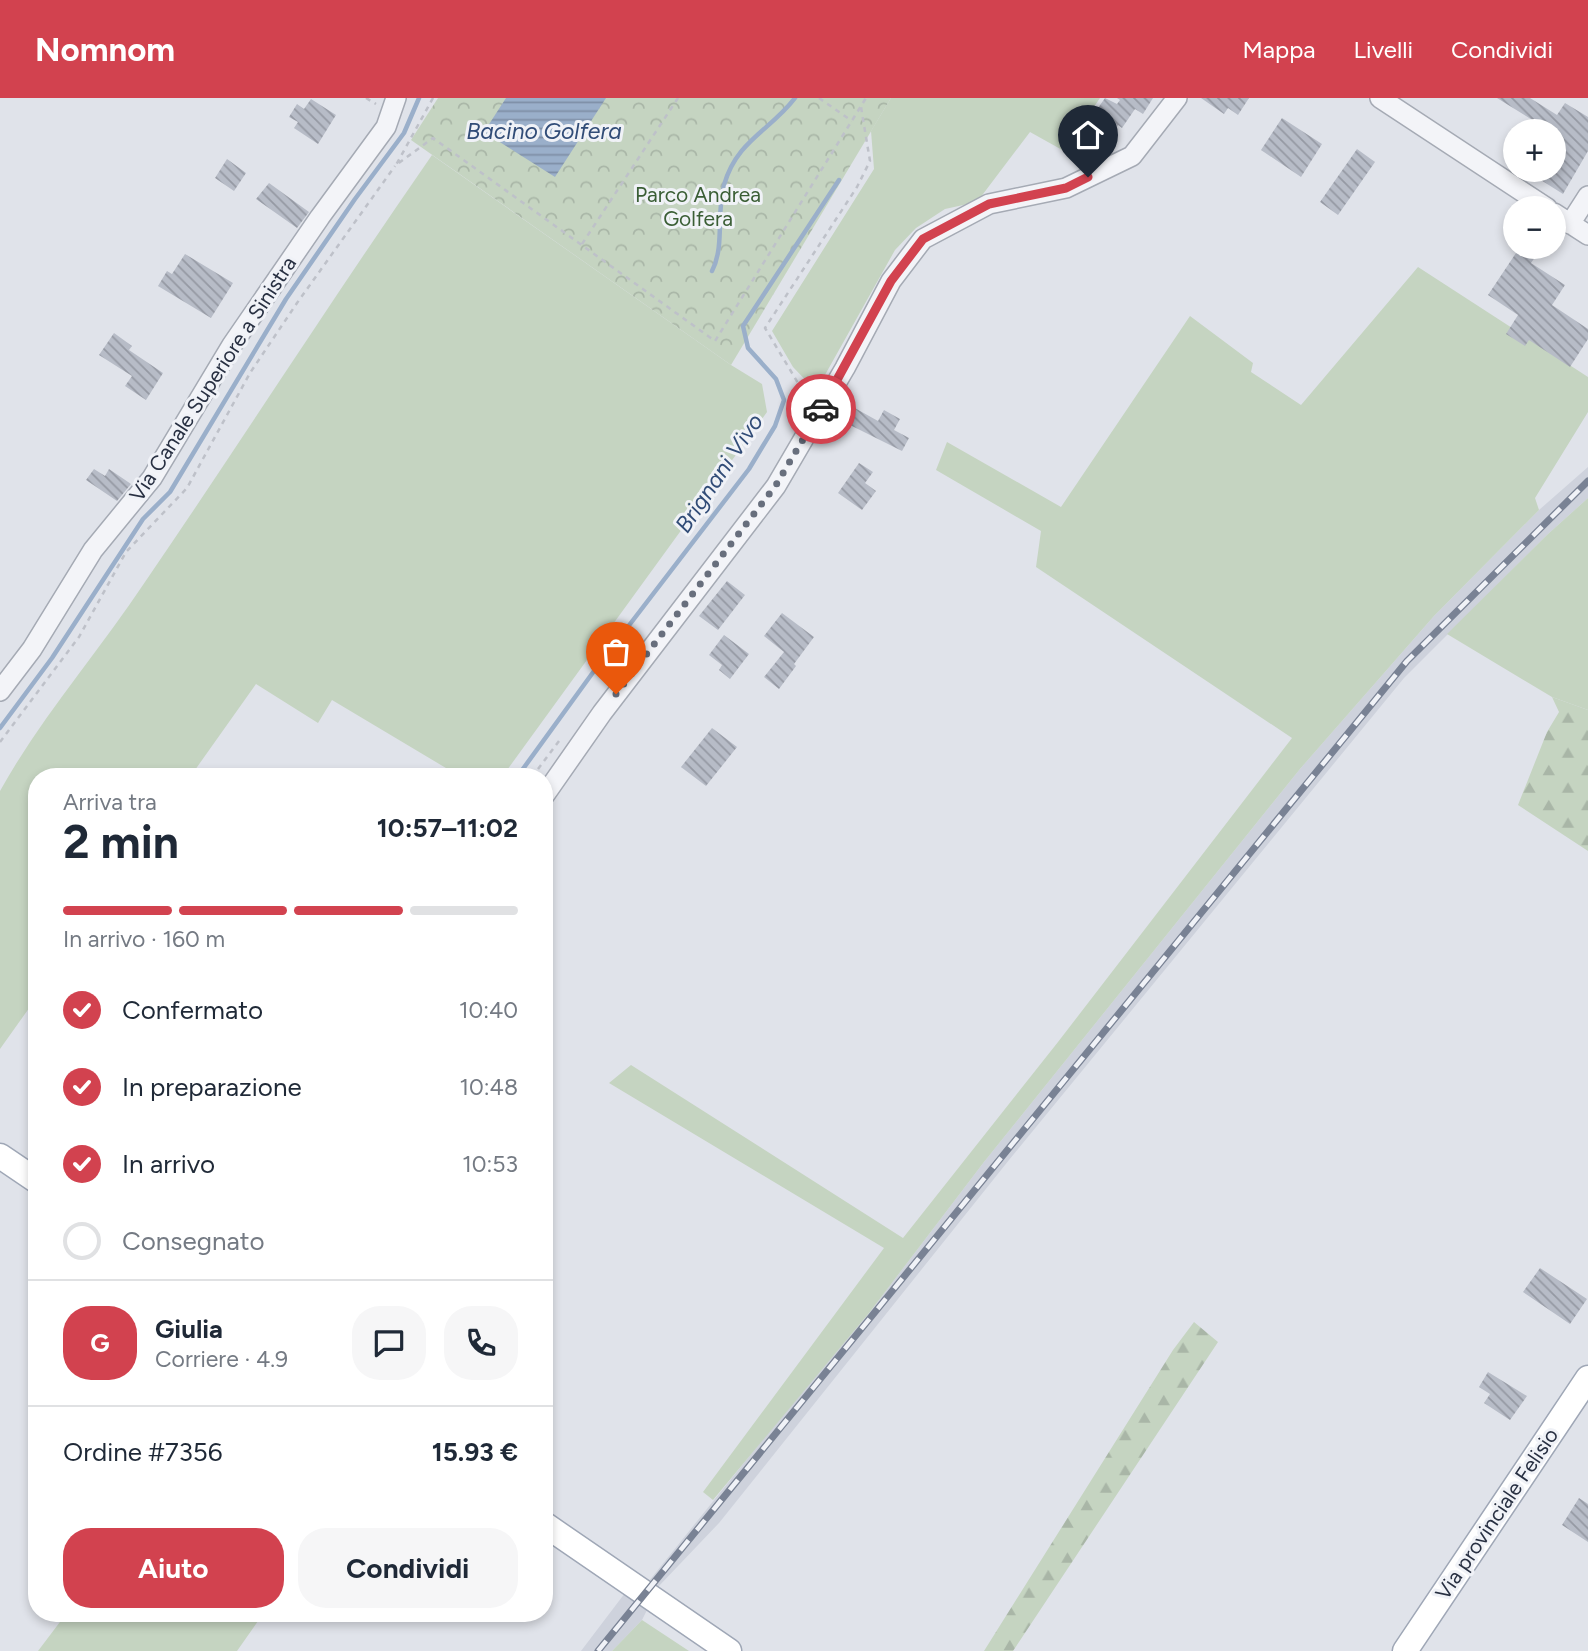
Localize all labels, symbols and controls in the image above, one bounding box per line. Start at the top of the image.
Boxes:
text: Nomnom [35,30,175,69]
text: Mappa [1242,35,1316,64]
text: Livelli [1354,35,1413,64]
text: Condividi [1451,35,1553,64]
pin [1058,105,1118,177]
icon: home [1069,116,1107,154]
water label: Bacino Golfera [466,117,622,145]
map controls [1503,119,1566,259]
button: + [1503,119,1566,182]
park label: Parco Andrea Golfera [635,182,761,231]
button: − [1503,196,1566,259]
street label: Via Canale Superiore a Sinistra [124,252,301,506]
courier [786,374,856,444]
icon: car [802,390,840,428]
water label: Brignani Vivo [669,408,769,538]
pin [586,622,646,694]
icon: bag [597,633,635,671]
text: Arriva tra [63,788,157,816]
text: 10:57–11:02 [377,812,518,844]
text: 2 min [63,814,179,870]
text: In arrivo · 160 m [63,925,225,953]
icon: check [63,991,101,1029]
text: Confermato [122,994,263,1026]
text: 10:40 [459,996,518,1024]
icon: check [63,1068,101,1106]
text: In preparazione [122,1071,302,1103]
text: 10:48 [460,1073,518,1101]
icon: check [63,1145,101,1183]
text: In arrivo [122,1148,215,1180]
text: 10:53 [462,1150,518,1178]
text: Consegnato [122,1225,265,1257]
button: chat [352,1306,426,1380]
button: phone [444,1306,518,1380]
text: Giulia [155,1313,223,1345]
text: G [90,1327,110,1359]
text: Corriere · 4.9 [155,1345,288,1373]
street label: Via provinciale Felisio [1430,1423,1563,1604]
text: Ordine #7356 [63,1436,222,1468]
text: 15.93 € [432,1436,518,1468]
button: Aiuto [63,1528,284,1608]
button: Condividi [298,1528,518,1608]

